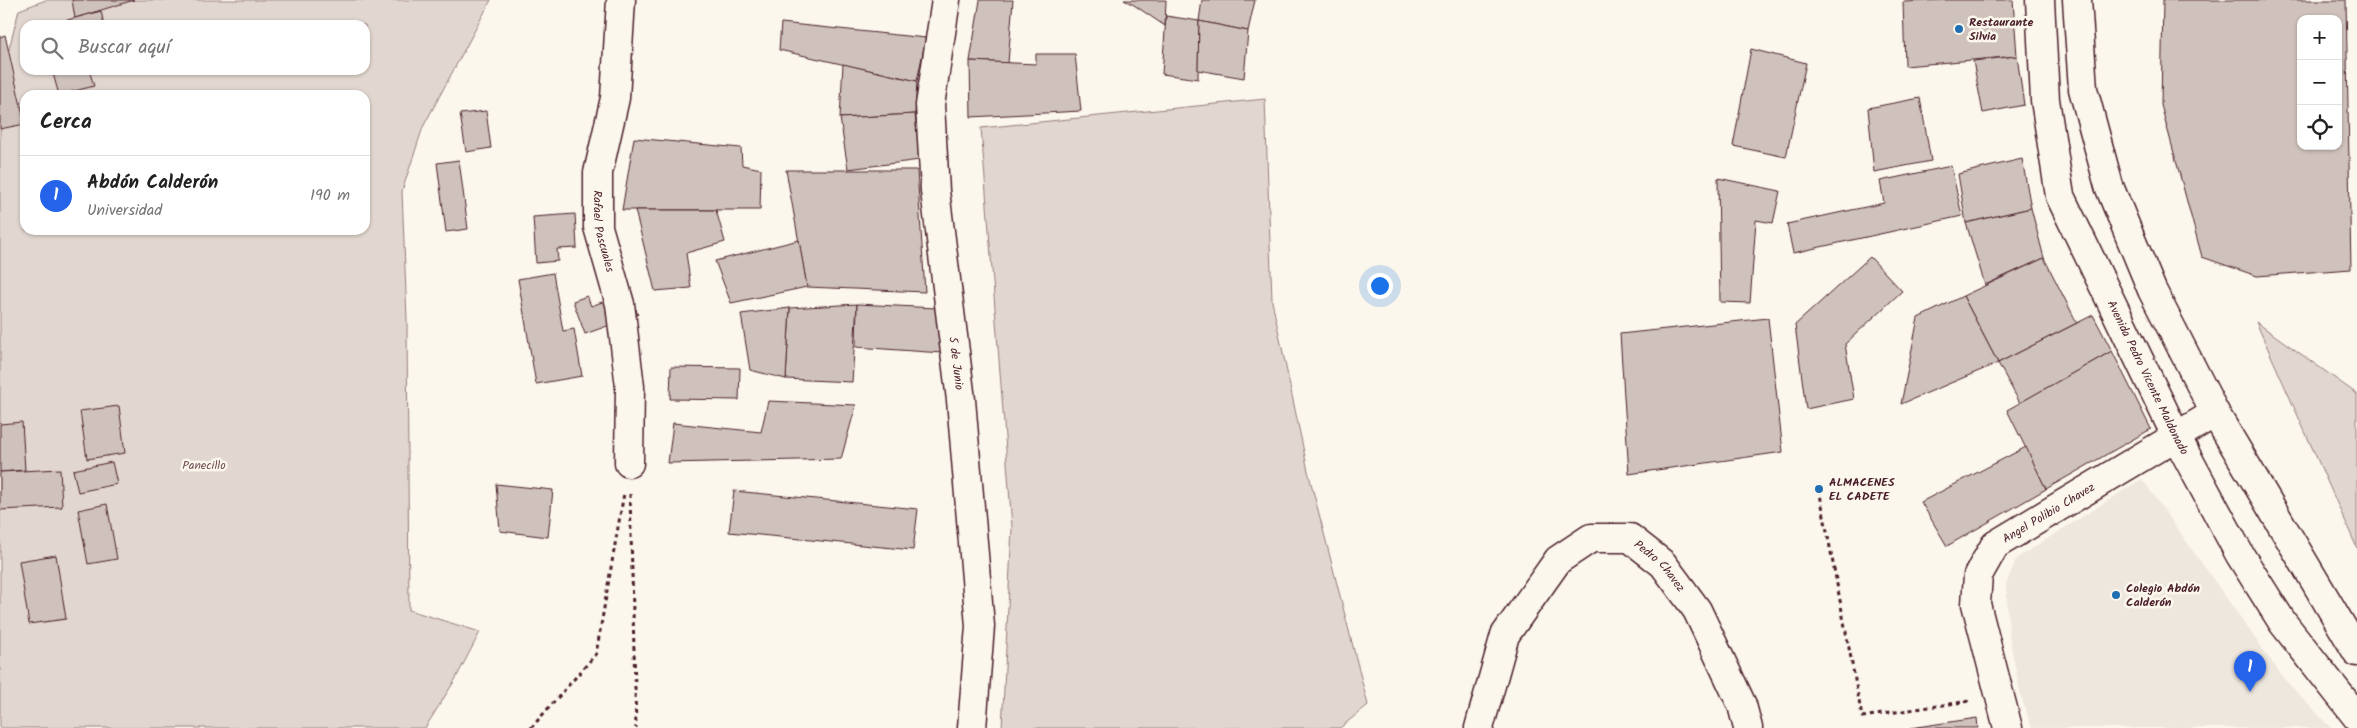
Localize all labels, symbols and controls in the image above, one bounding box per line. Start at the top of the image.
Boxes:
place label: Restaurante Silvia [1969,13,2034,46]
map controls [2297,15,2342,150]
button: + [2297,15,2342,60]
search box [20,20,370,75]
marker: Restaurante Silvia [1953,23,1965,35]
text: Buscar aquí [78,33,170,63]
icon: search [38,34,66,62]
button: − [2297,60,2342,105]
button: locate [2297,105,2342,150]
text: Cerca [40,106,92,139]
text: Abdón Calderón [87,168,218,198]
text: 1 [54,183,58,208]
text: 190 m [310,183,350,208]
street label: Rafael Pascuales [589,190,620,274]
text: Universidad [87,198,162,223]
your location [1367,273,1393,299]
street label: Avenida Pedro Vicente Maldonado [2102,297,2194,458]
street label: 5 de Junio [944,336,969,391]
park label: Panecillo [182,456,226,475]
place label: ALMACENES EL CADETE [1829,473,1895,506]
street label: Angel Polibio Chavez [1999,478,2098,548]
marker: ALMACENES EL CADETE [1813,483,1825,495]
street label: Pedro Chavez [1630,535,1690,596]
place label: Colegio Abdón Calderón [2126,579,2200,612]
marker: Colegio Abdón Calderón [2110,589,2122,601]
pin: 1 [2234,651,2266,692]

